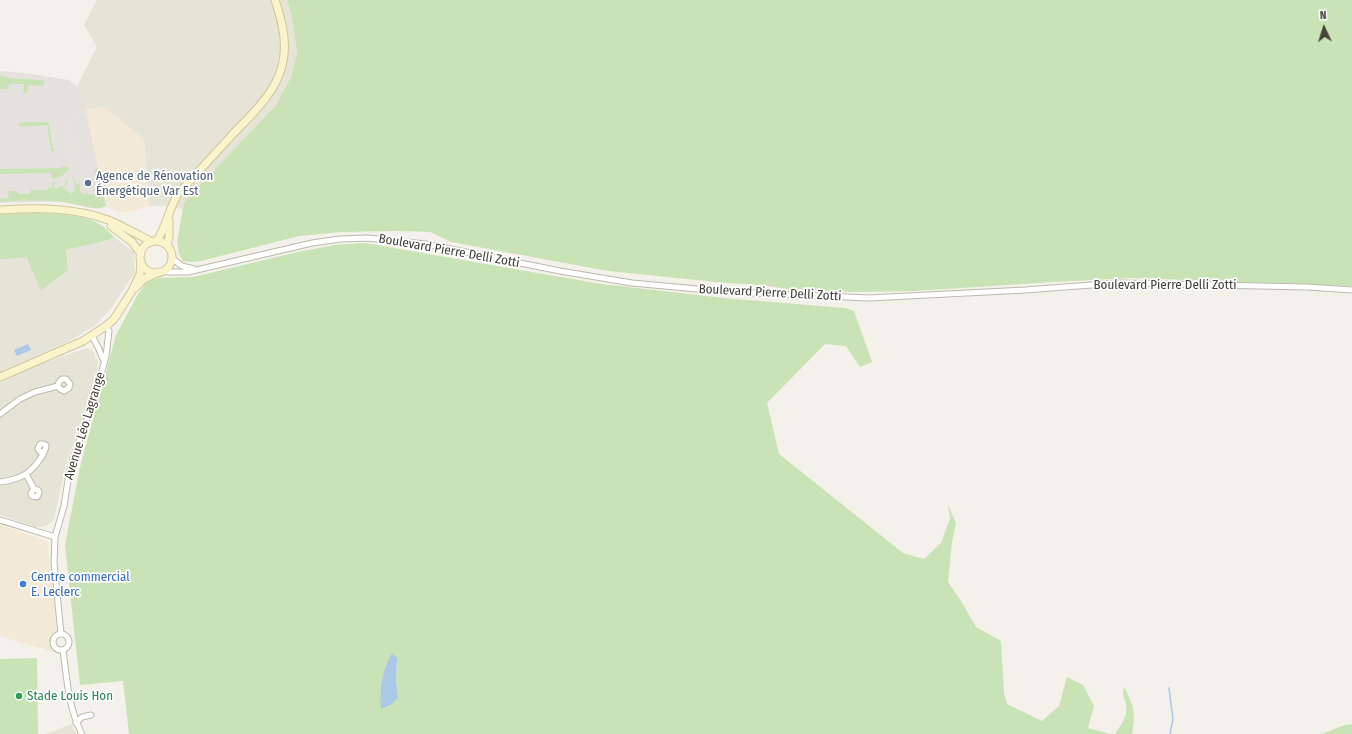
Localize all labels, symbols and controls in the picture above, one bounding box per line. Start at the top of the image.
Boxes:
north arrow [1304,8,1344,48]
text: N [1319,9,1327,22]
place label: Agence de Rénovation Énergétique Var Est [96,168,213,199]
marker: Agence de Rénovation Énergétique Var Est [83,178,93,188]
street label: Boulevard Pierre Delli Zotti [377,231,521,271]
street label: Boulevard Pierre Delli Zotti [1094,277,1236,293]
street label: Boulevard Pierre Delli Zotti [698,281,842,305]
street label: Avenue Léo Lagrange [61,370,109,482]
place label: Centre commercial E. Leclerc [31,569,130,600]
marker: Centre commercial E. Leclerc [18,579,28,589]
place label: Stade Louis Hon [27,688,113,704]
marker: Stade Louis Hon [14,691,24,701]

